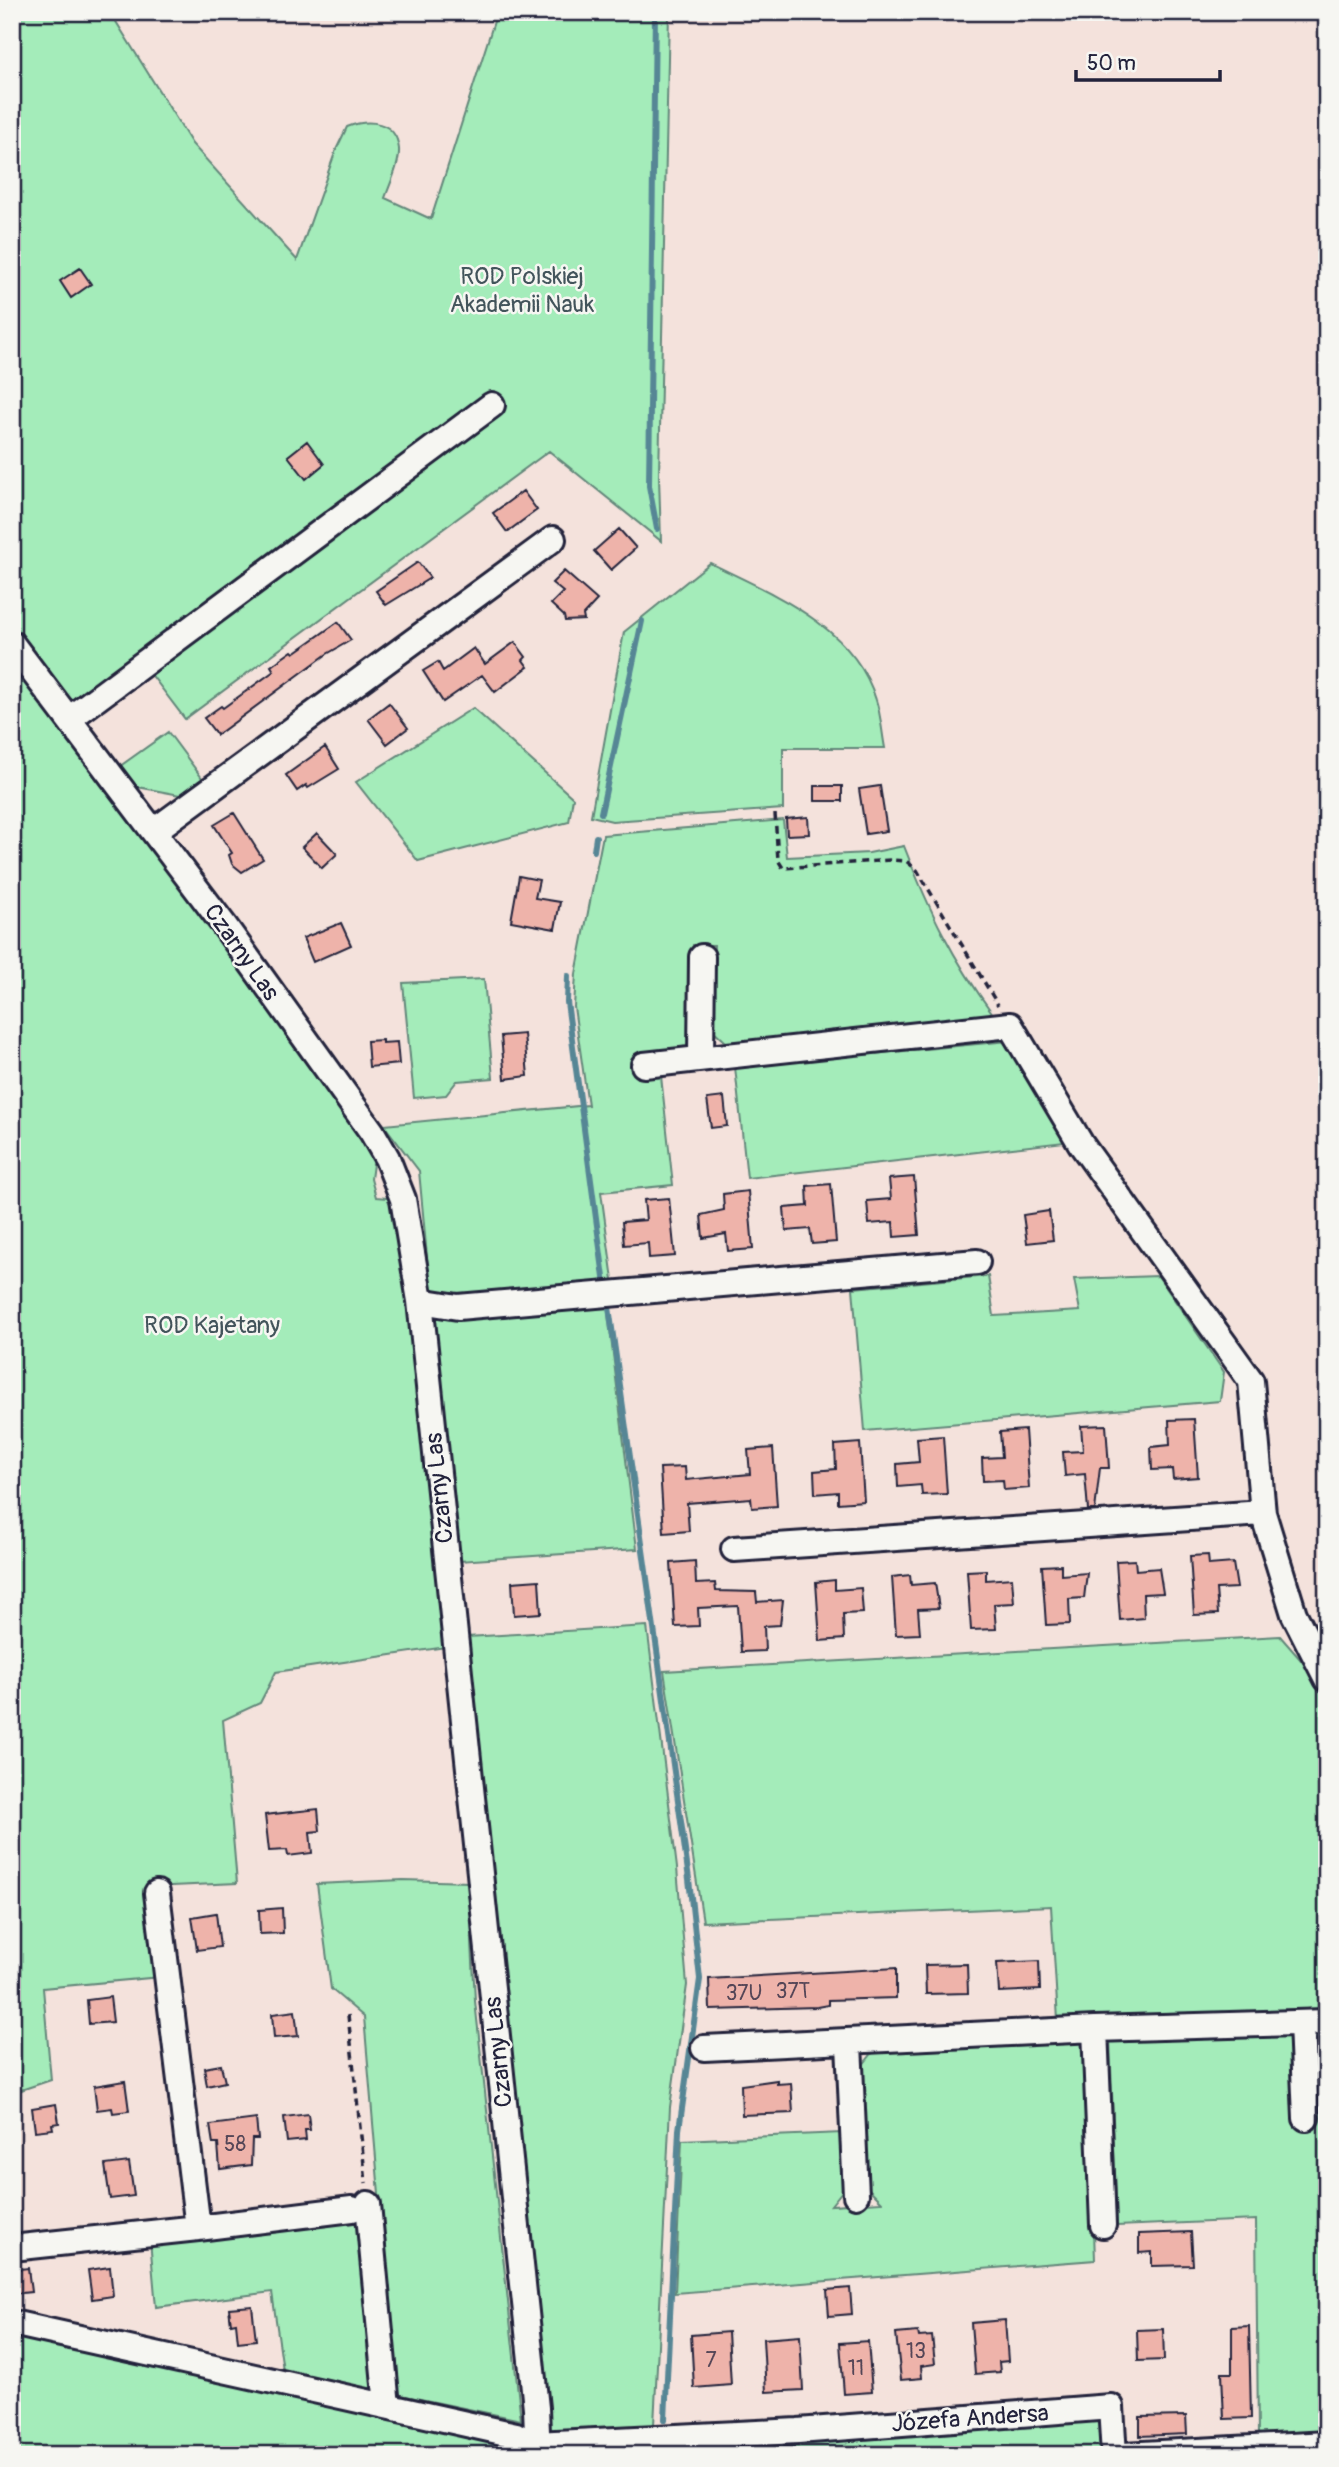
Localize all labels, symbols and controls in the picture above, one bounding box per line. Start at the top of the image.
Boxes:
scale bar [1076,38,1220,82]
text: 50 m [1087,50,1136,77]
park label: ROD Polskiej Akademii Nauk [450,262,594,319]
street label: Czarny Las [198,898,285,1006]
park label: ROD Kajetany [144,1311,280,1340]
street label: Czarny Las [419,1431,460,1545]
house number: 37T [776,1978,811,2005]
house number: 37U [726,1980,762,2007]
street label: Czarny Las [478,1995,519,2109]
house number: 58 [224,2131,246,2158]
house number: 13 [906,2338,926,2365]
house number: 7 [705,2347,717,2374]
house number: 11 [848,2355,864,2382]
street label: Józefa Andersa [890,2399,1050,2438]

